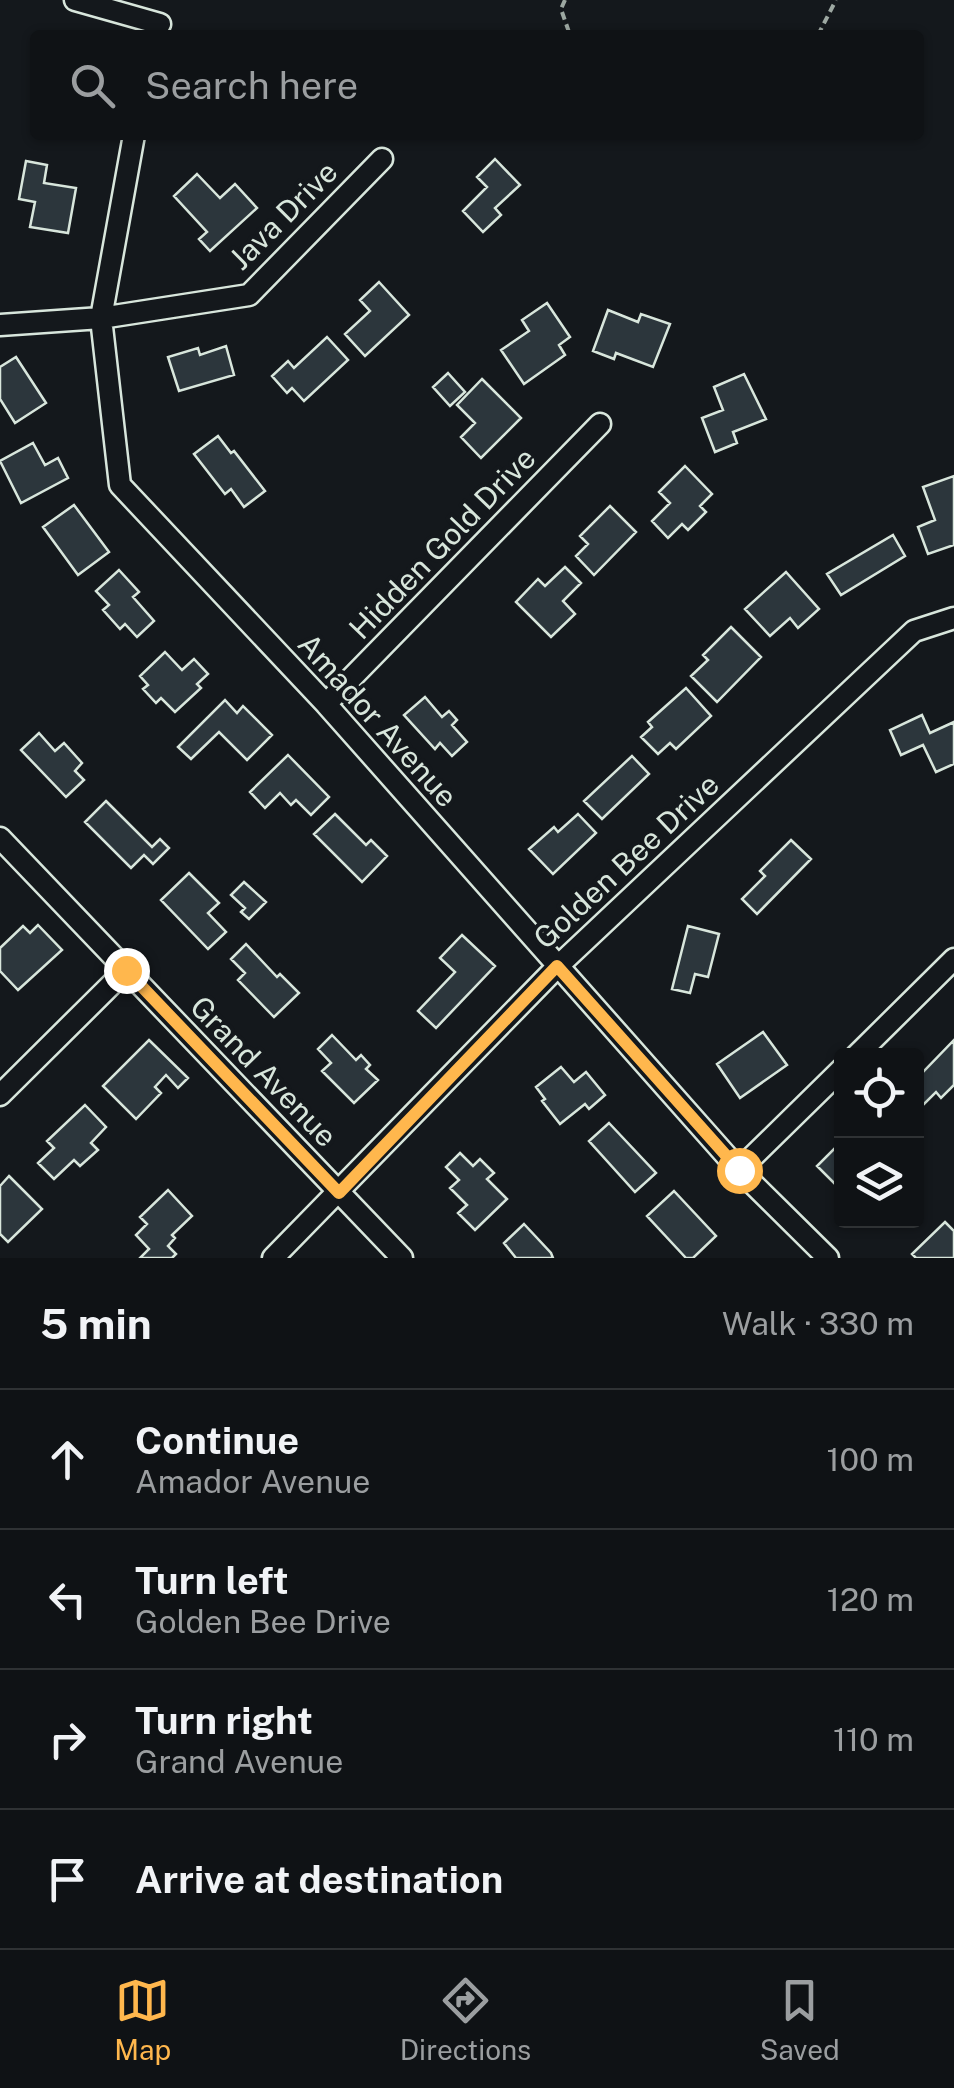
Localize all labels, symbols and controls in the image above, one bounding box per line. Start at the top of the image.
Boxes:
search box [30,30,924,140]
icon: search [65,58,120,113]
text: Search here [145,63,358,108]
street label: Java Drive [221,153,345,277]
street label: Hidden Gold Drive [342,440,542,646]
street label: Amador Avenue [291,626,465,814]
street label: Golden Bee Drive [526,766,726,956]
route end [104,948,150,994]
street label: Grand Avenue [183,988,345,1154]
map controls [834,1048,924,1228]
button: locate [834,1048,924,1138]
button: layers [834,1138,924,1228]
route start [717,1148,763,1194]
text: 5 min [40,1299,152,1348]
text: Walk · 330 m [722,1305,914,1342]
text: Continue [135,1418,299,1463]
icon: ahead [40,1432,95,1487]
text: 100 m [827,1441,914,1478]
text: Amador Avenue [135,1463,370,1500]
text: Turn left [135,1558,289,1603]
icon: left [40,1572,95,1627]
text: 120 m [827,1581,914,1618]
text: Golden Bee Drive [135,1603,391,1640]
text: Turn right [135,1698,313,1743]
icon: right [40,1712,95,1767]
text: 110 m [833,1721,914,1758]
text: Grand Avenue [135,1743,343,1780]
icon: arrive [40,1852,95,1907]
text: Arrive at destination [135,1857,503,1902]
tab: Map [114,1973,171,2066]
tab: Directions [400,1973,531,2066]
tab: Saved [760,1973,840,2066]

